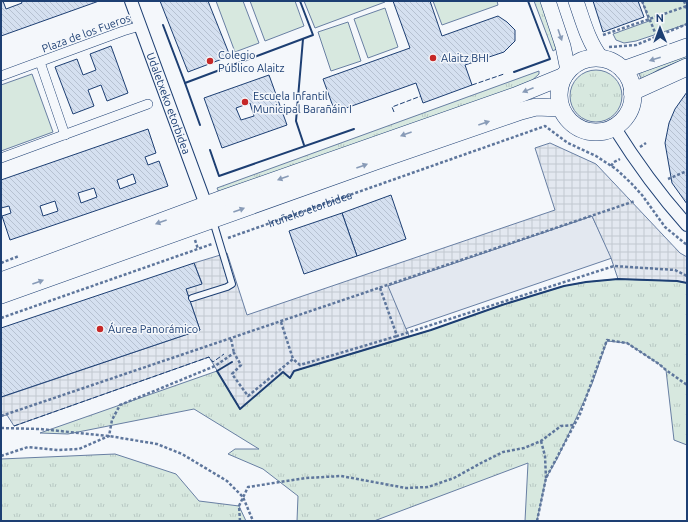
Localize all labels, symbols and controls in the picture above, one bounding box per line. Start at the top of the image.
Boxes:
north arrow [640,8,680,48]
street label: Plaza de los Fueros [40,11,132,55]
text: N [656,12,664,24]
one-way arrow [557,30,563,42]
place label: Colegio Público Alaitz [218,49,285,74]
street label: Udaletxeko etorbidea [144,51,193,156]
place label: Alaitz BHI [441,52,489,64]
marker: Alaitz BHI [428,53,438,63]
marker: Colegio Público Alaitz [205,56,215,66]
one-way arrow [649,56,661,62]
one-way arrow [523,87,534,93]
place label: Escuela Infantil Municipal Barañáin I [253,90,352,115]
marker: Escuela Infantil Municipal Barañáin I [240,97,250,107]
one-way arrow [479,120,491,126]
one-way arrow [399,131,411,137]
one-way arrow [356,163,368,169]
one-way arrow [277,175,289,181]
street label: Iruñeko etorbidea [266,189,354,229]
one-way arrow [233,206,245,212]
one-way arrow [155,220,167,226]
one-way arrow [32,279,44,285]
place label: Áurea Panorámico [108,322,198,335]
marker: Áurea Panorámico [95,324,105,334]

